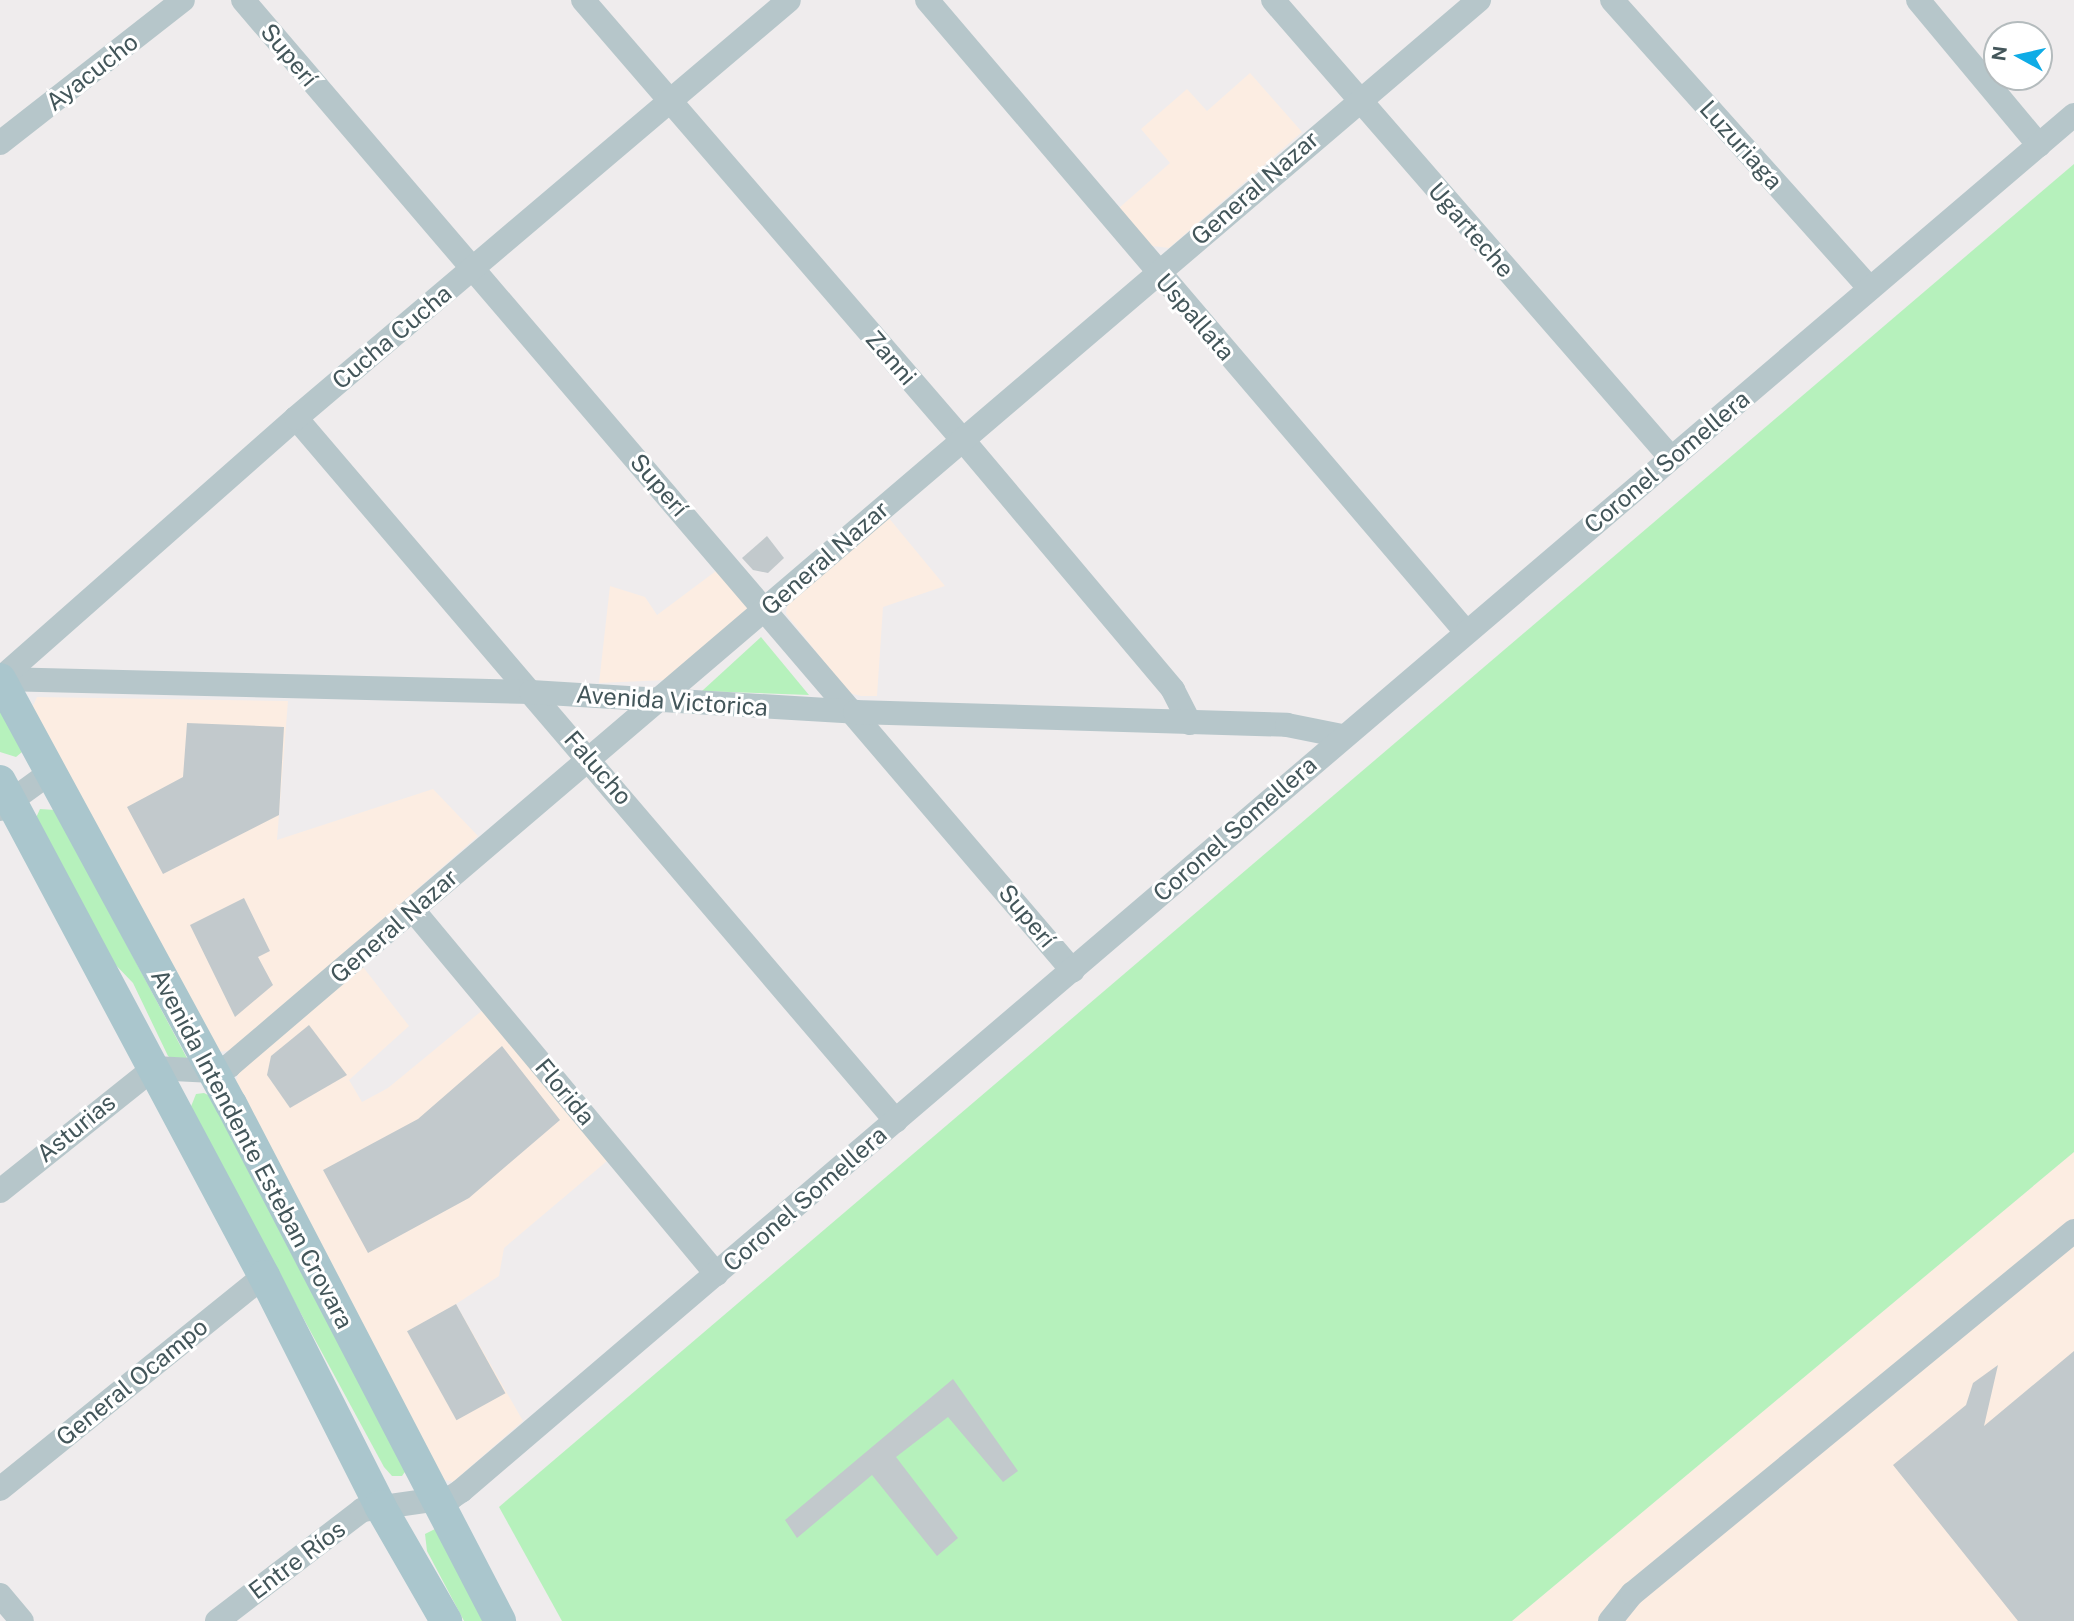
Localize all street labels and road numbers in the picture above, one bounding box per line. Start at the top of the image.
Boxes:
street label: Superí [254,18,324,92]
street label: Ayacucho [40,27,144,117]
street label: Luzuriaga [1694,95,1788,195]
street label: General Nazar [1185,125,1325,251]
street label: Ugarteche [1422,177,1520,283]
street label: Uspallata [1149,268,1241,366]
street label: Cucha Cucha [327,279,457,395]
street label: Zanni [860,325,922,391]
street label: Coronel Somellera [1579,385,1755,539]
street label: Superí [624,448,694,522]
street label: General Nazar [755,495,895,621]
street label: Avenida Victorica [575,680,769,722]
street label: Falucho [558,725,638,811]
street label: Coronel Somellera [1148,750,1322,908]
street label: General Nazar [324,863,464,989]
street label: Superí [992,879,1062,953]
street label: Avenida Intendente Esteban Crovara [145,964,359,1334]
street label: Florida [529,1053,601,1131]
street label: Asturias [31,1088,121,1168]
street label: Coronel Somellera [718,1120,892,1278]
street label: General Ocampo [51,1312,213,1452]
street label: Entre Ríos [243,1514,351,1606]

